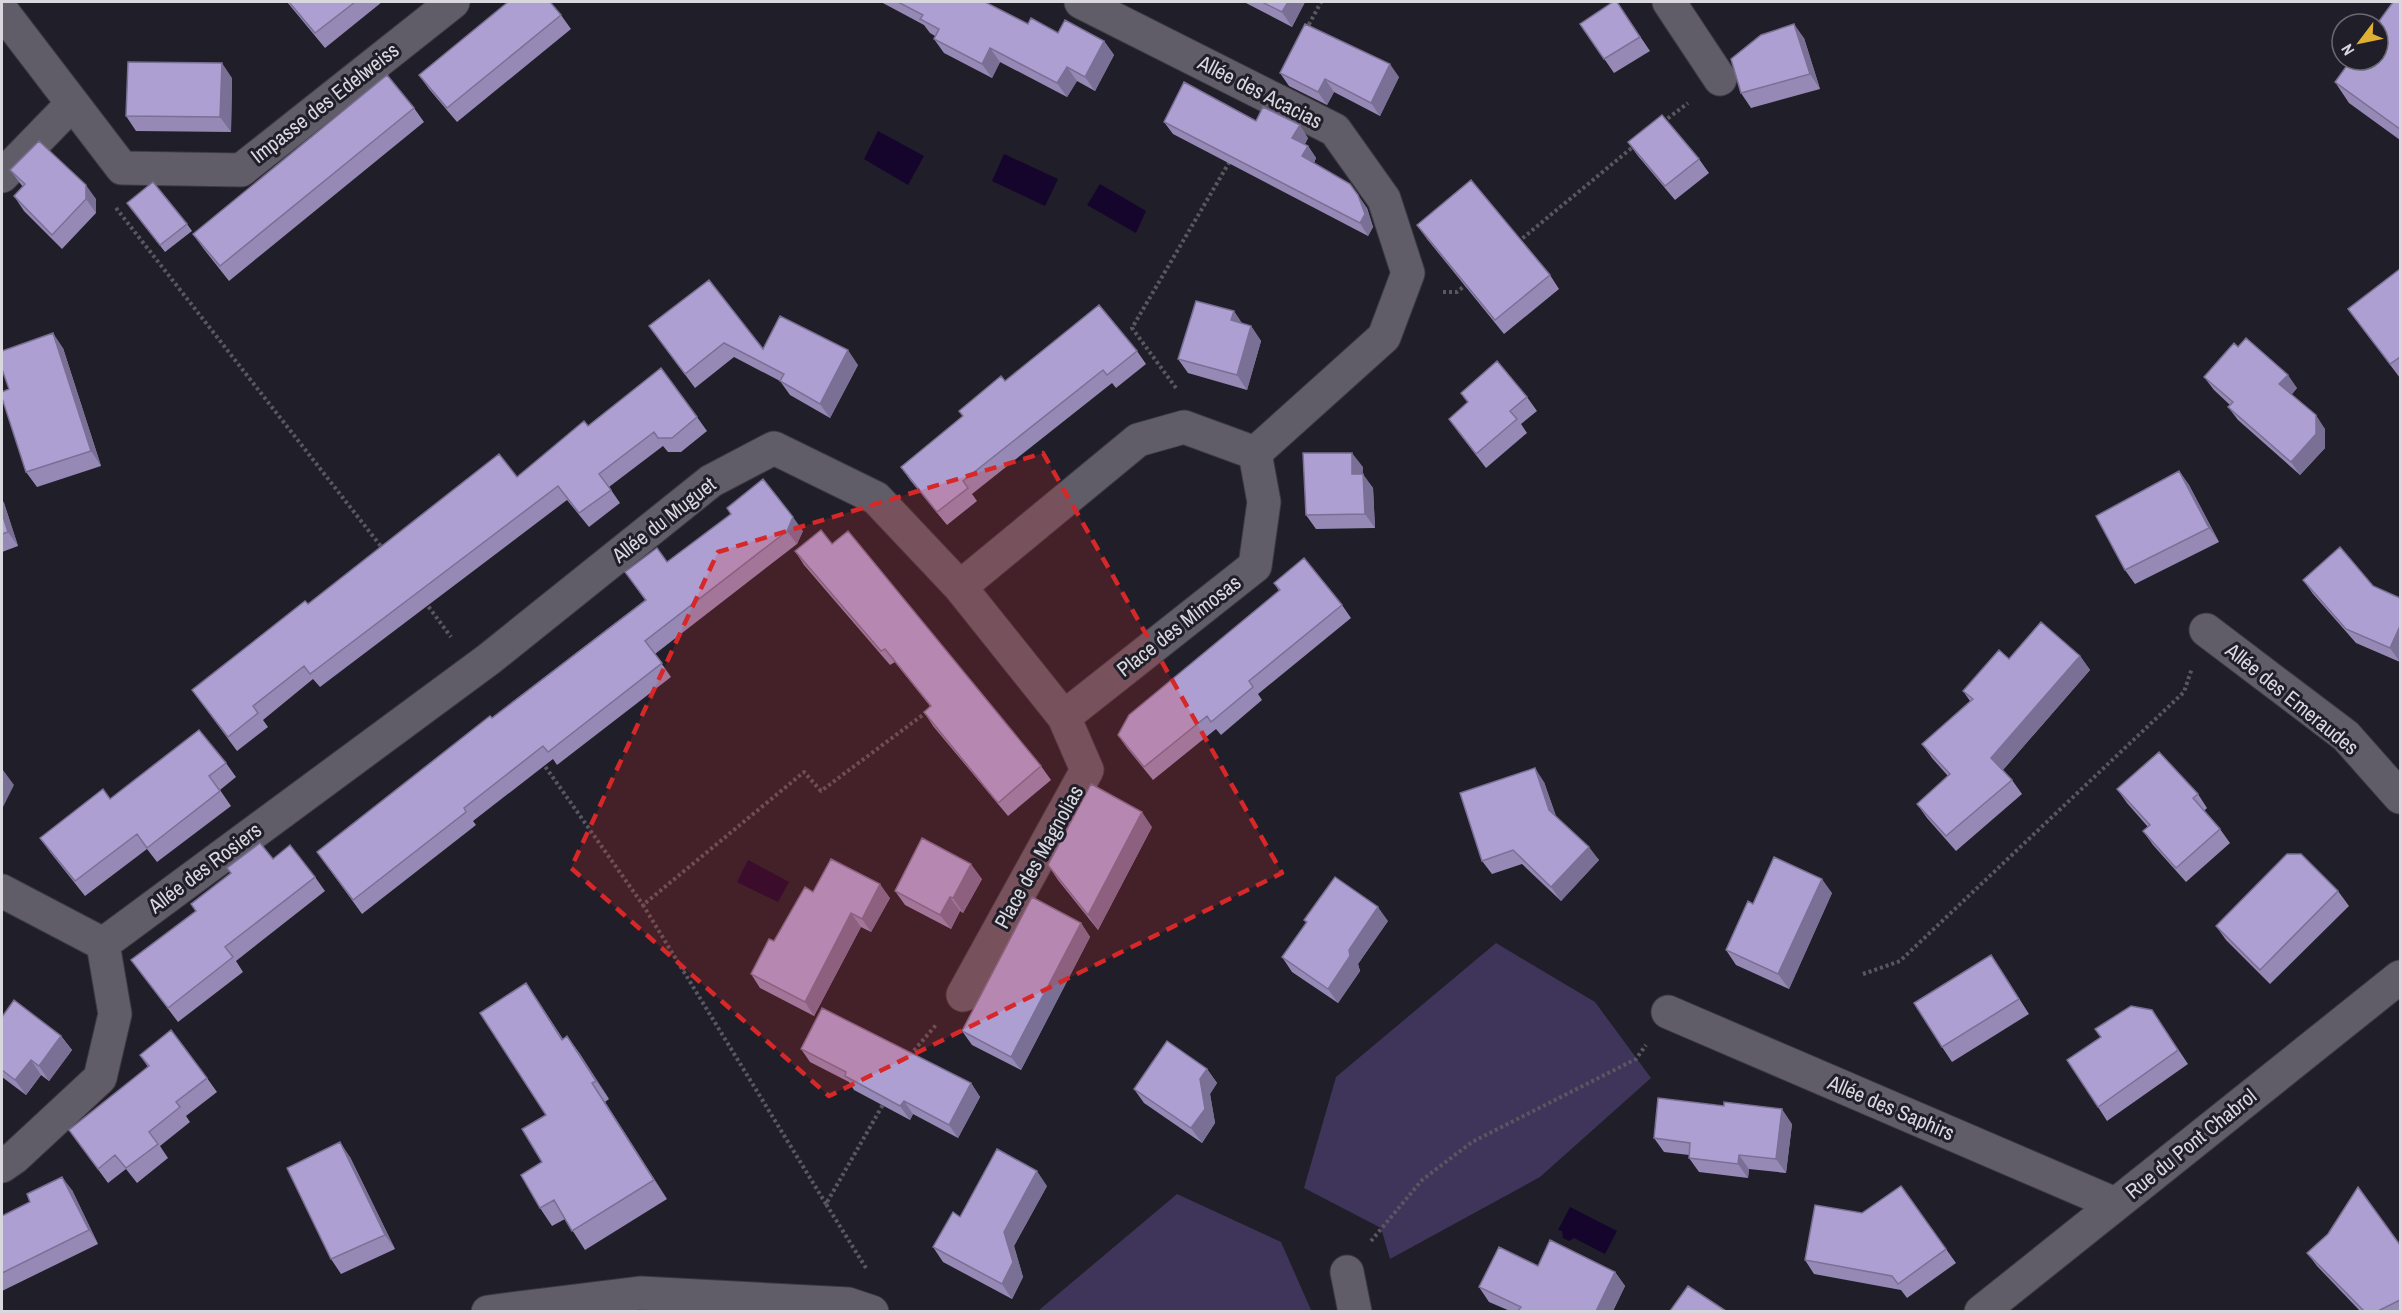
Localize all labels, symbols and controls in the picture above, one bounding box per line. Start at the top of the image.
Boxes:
north arrow [2330,12,2390,72]
street label: Impasse des Edelweiss [244,35,405,170]
text: N [2335,40,2359,60]
street label: Allée des Acacias [1192,47,1327,135]
street label: Allée du Muguet [605,470,722,570]
street label: Place des Mimosas [1111,568,1247,683]
street label: Allée des Emeraudes [2219,635,2365,761]
street label: Place des Magnolias [987,780,1090,934]
street label: Allée des Rosiers [141,815,267,920]
street label: Allée des Saphirs [1822,1067,1959,1147]
street label: Rue du Pont Chabrol [2119,1082,2262,1205]

